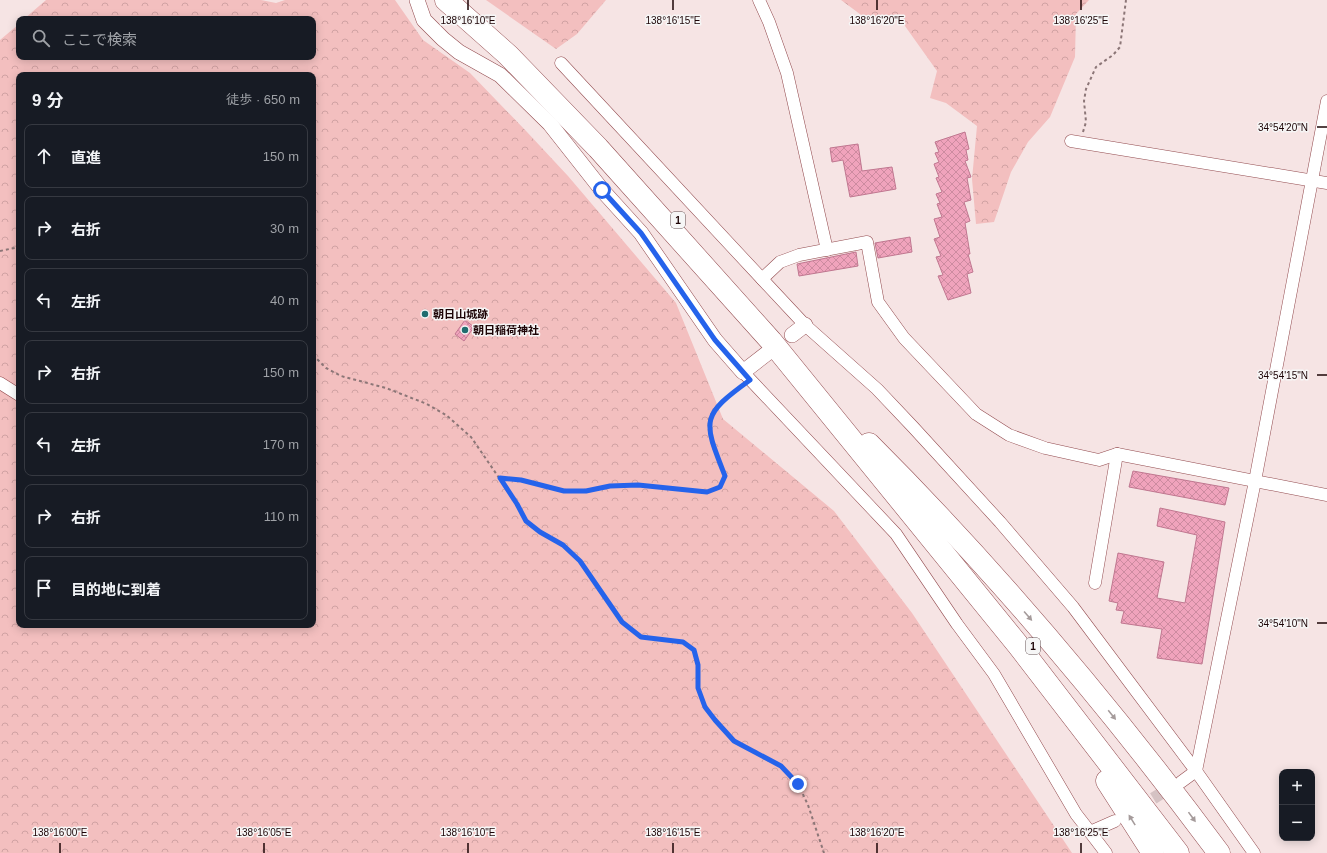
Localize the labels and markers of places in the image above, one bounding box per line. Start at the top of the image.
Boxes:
place label: 朝日山城跡 [433,308,488,320]
marker: 朝日山城跡 [420,309,430,319]
place label: 朝日稲荷神社 [473,324,539,336]
marker: 朝日稲荷神社 [460,325,470,335]

